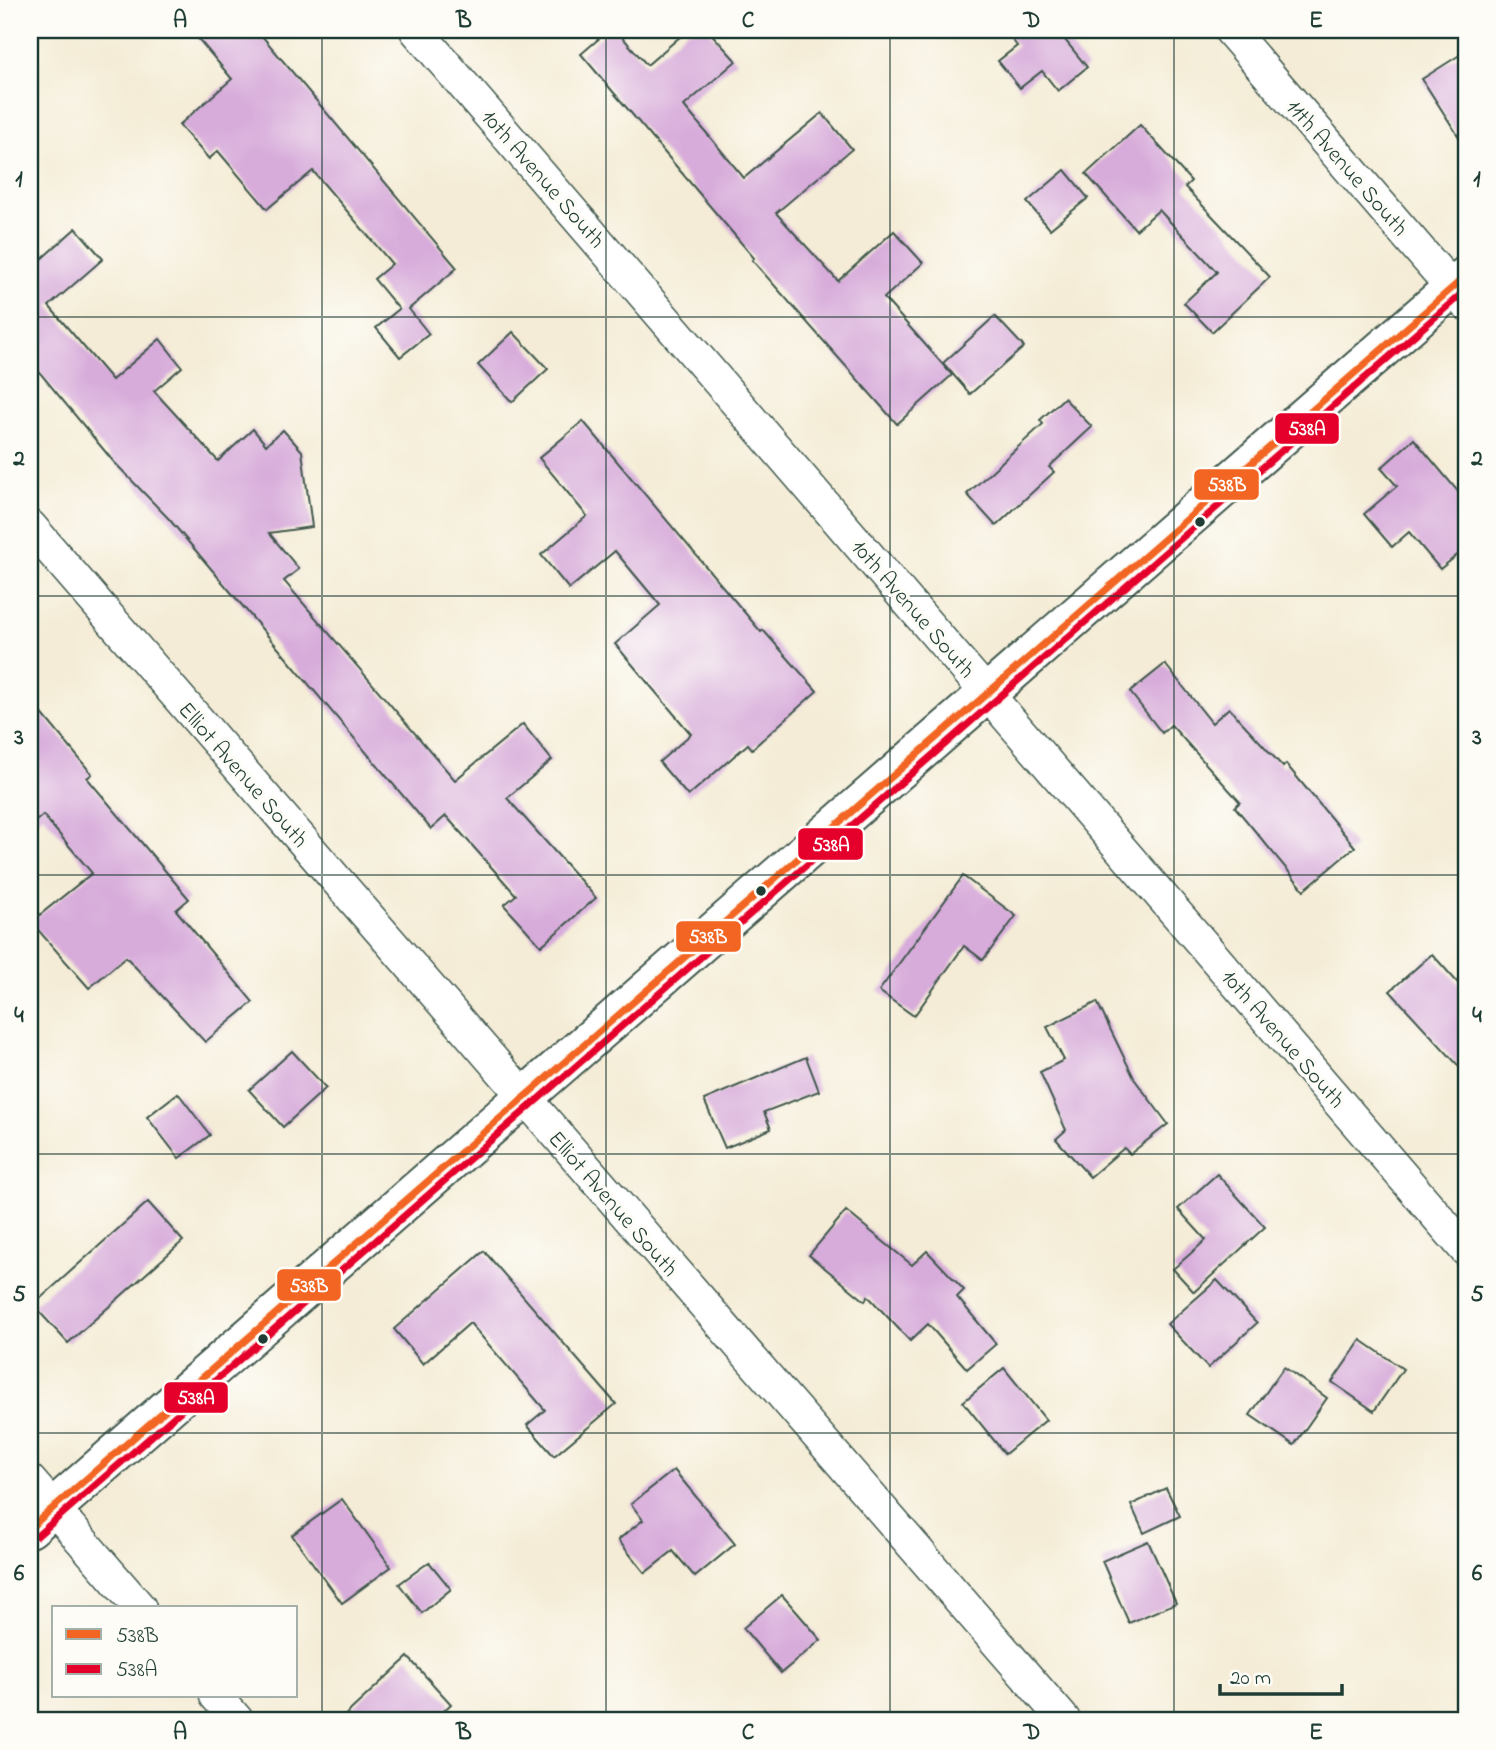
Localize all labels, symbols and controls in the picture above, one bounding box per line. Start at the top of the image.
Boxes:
text: A [173,5,187,38]
text: B [455,5,472,38]
text: C [742,5,755,38]
text: D [1023,5,1040,38]
text: E [1309,5,1323,38]
street label: 11th Avenue South [1277,93,1415,244]
street label: 10th Avenue South [472,103,612,256]
text: 1 [15,164,23,197]
text: 1 [1473,164,1481,197]
line badge: 538A [1274,412,1340,445]
text: 538A [1288,417,1326,444]
text: 2 [12,443,25,476]
text: 2 [1470,443,1483,476]
line badge: 538B [1193,468,1260,501]
text: 538B [1208,473,1247,500]
unlabelled marker [1193,515,1207,529]
street label: 10th Avenue South [842,533,982,686]
street label: Elliot Avenue South [169,695,315,856]
text: 3 [13,722,24,755]
text: 3 [1471,722,1482,755]
line badge: 538A [797,827,864,861]
text: 538A [812,833,850,860]
unlabelled marker [754,884,768,898]
line badge: 538B [675,920,742,953]
text: 538B [689,925,728,952]
street label: 10th Avenue South [1212,963,1352,1116]
text: 4 [14,1000,24,1033]
text: 4 [1472,1000,1482,1033]
street label: Elliot Avenue South [539,1124,685,1285]
line badge: 538B [276,1268,342,1302]
text: 538B [290,1274,329,1301]
text: 5 [12,1279,26,1312]
text: 5 [1470,1279,1484,1312]
unlabelled marker [256,1332,270,1346]
line badge: 538A [163,1381,229,1414]
text: 538A [177,1386,215,1413]
text: 6 [14,1558,25,1591]
text: 6 [1472,1558,1483,1591]
legend [52,1606,298,1698]
text: 538B [116,1622,159,1652]
scale bar [1220,1652,1342,1696]
text: 538A [116,1656,158,1686]
text: 20 m [1230,1664,1271,1694]
text: A [173,1717,187,1750]
text: B [455,1717,472,1750]
text: C [742,1717,755,1750]
text: D [1023,1717,1040,1750]
text: E [1309,1717,1323,1750]

